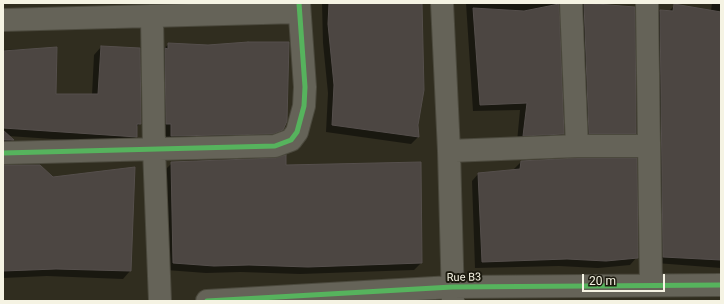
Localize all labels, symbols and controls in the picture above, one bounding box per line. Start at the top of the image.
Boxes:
scale bar [584,266,667,292]
street label: Rue B3 [447,271,481,285]
text: 20 m [589,274,616,288]

